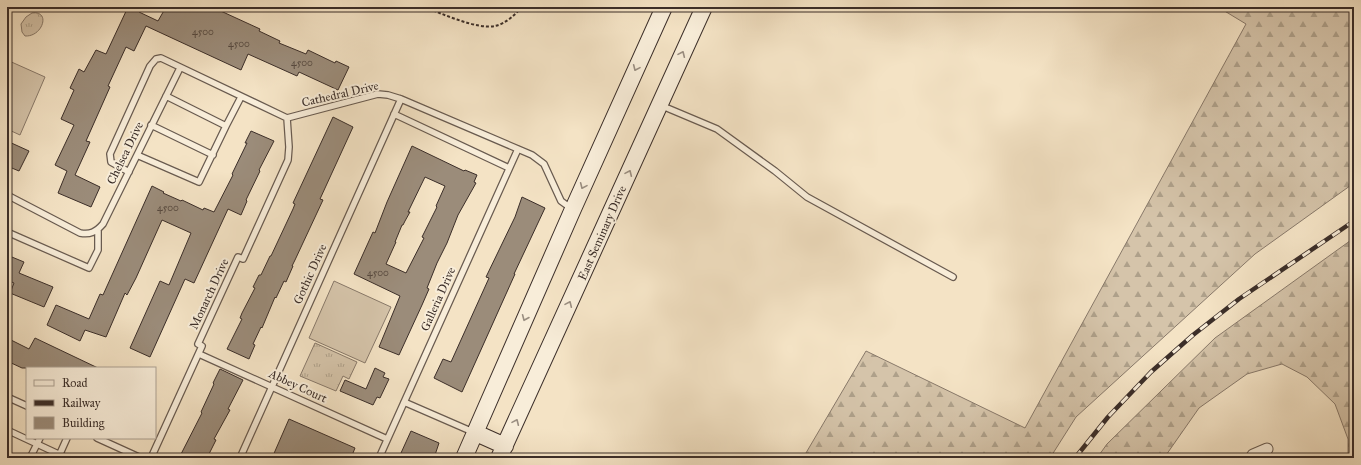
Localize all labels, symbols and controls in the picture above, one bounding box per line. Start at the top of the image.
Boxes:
house number: 4500 [192,26,214,38]
house number: 4500 [228,38,250,50]
one-way arrow [677,51,685,59]
house number: 4500 [291,57,313,69]
one-way arrow [633,64,641,71]
street label: Cathedral Drive [300,78,380,110]
street label: Chelsea Drive [104,119,146,187]
one-way arrow [624,170,632,177]
one-way arrow [580,182,588,190]
street label: East Seminary Drive [575,183,629,283]
house number: 4500 [157,202,179,214]
street label: Gothic Drive [290,242,330,306]
street label: Monarch Drive [187,256,231,332]
street label: Galleria Drive [418,265,458,333]
house number: 4500 [367,267,389,279]
one-way arrow [564,301,572,309]
one-way arrow [522,314,530,322]
street label: Abbey Court [266,366,330,406]
legend [26,367,156,439]
text: Road [62,376,88,390]
text: Railway [62,396,101,410]
text: Building [62,416,105,431]
one-way arrow [511,419,519,426]

